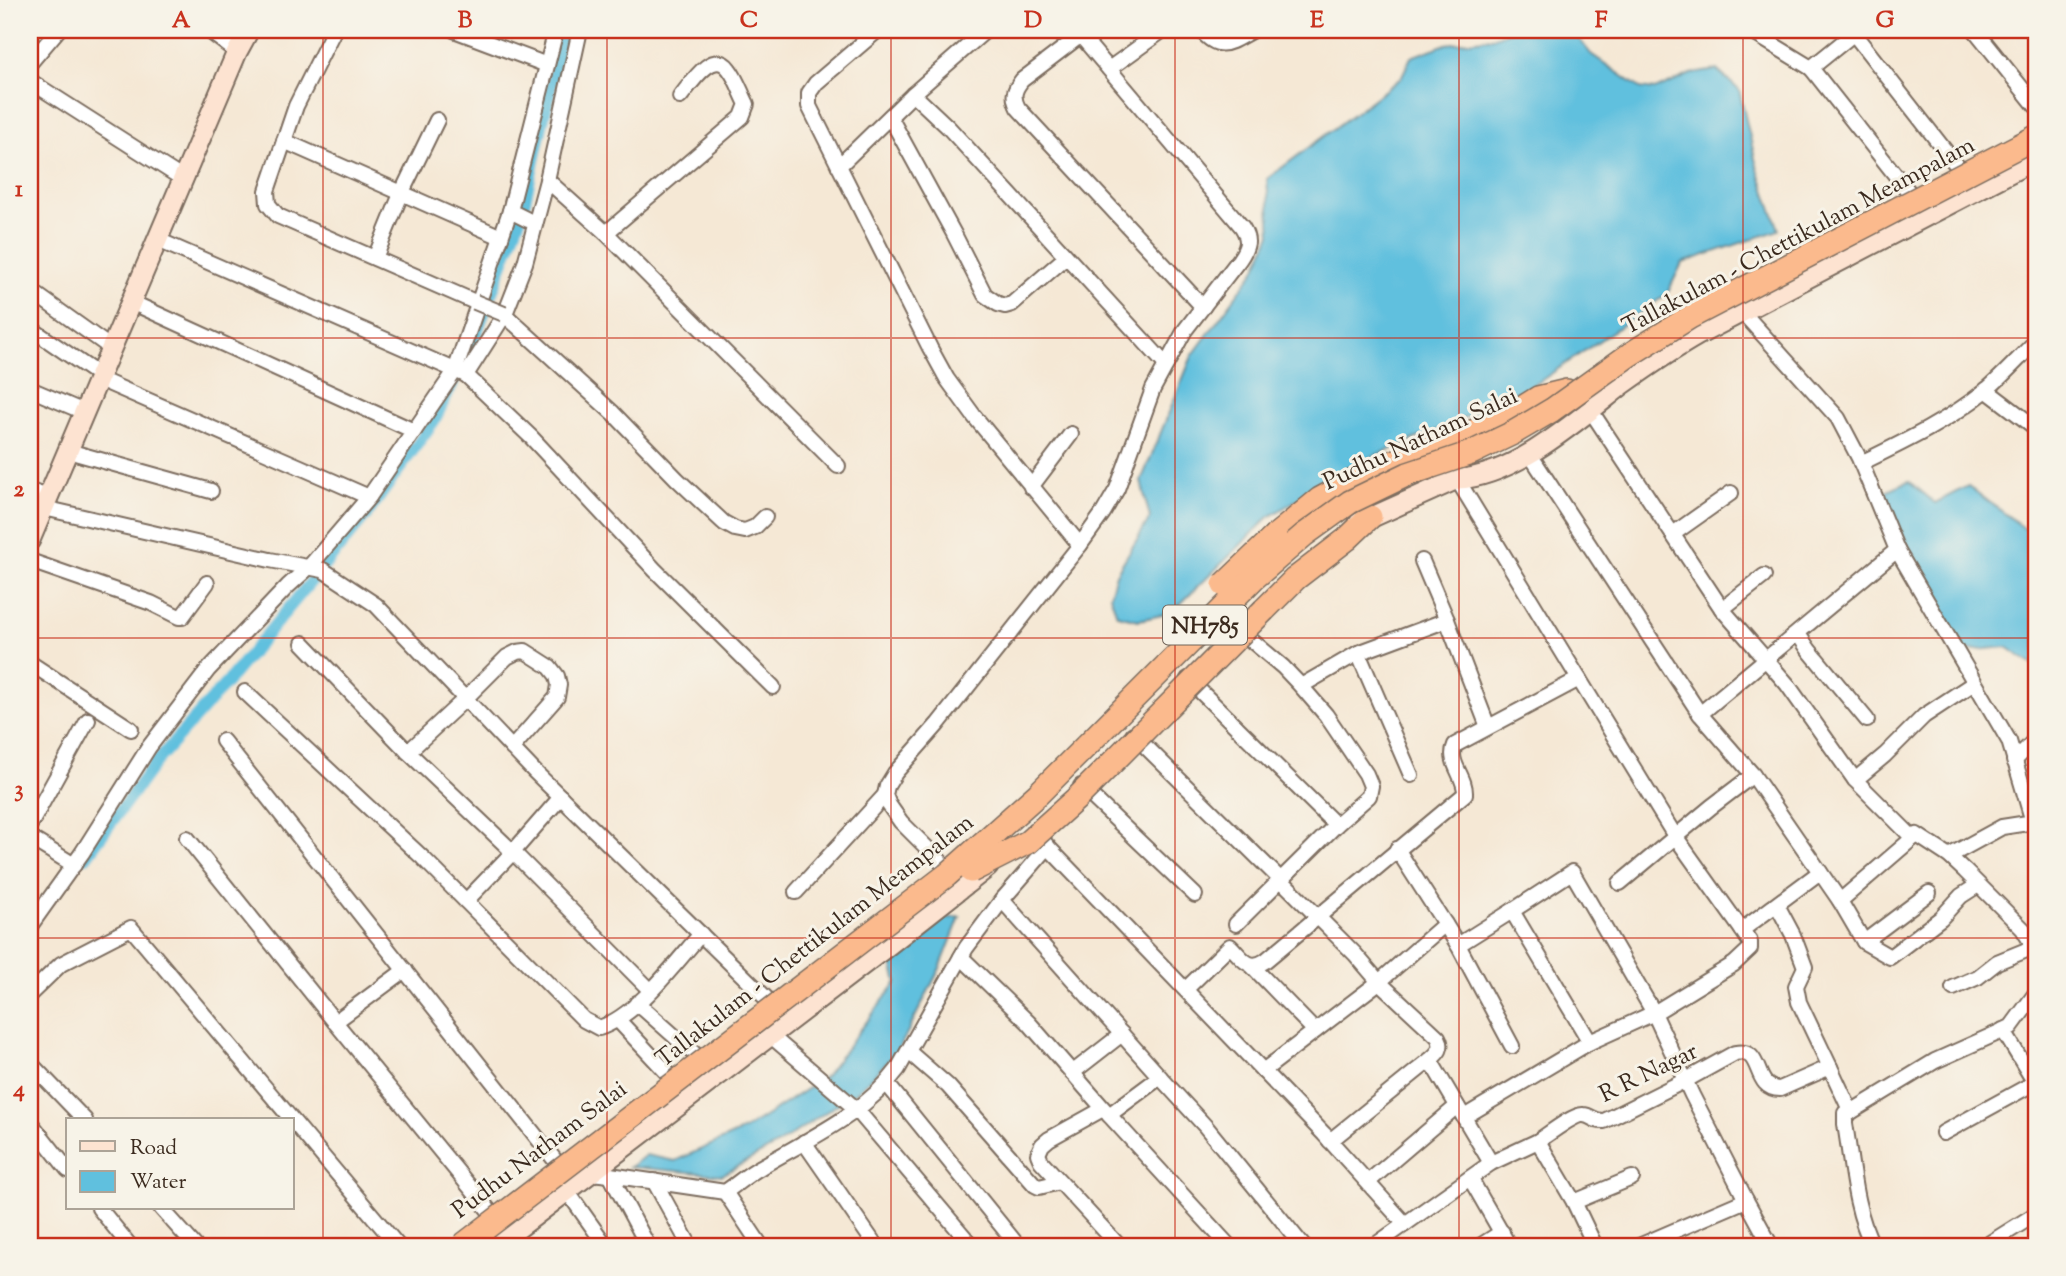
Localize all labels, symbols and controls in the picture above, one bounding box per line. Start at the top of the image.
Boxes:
text: A [172,5,191,38]
text: B [458,5,473,38]
text: C [740,5,758,38]
text: D [1024,5,1042,38]
text: E [1310,5,1324,38]
text: F [1595,5,1608,38]
text: G [1876,5,1895,38]
street label: Tallakulam - Chettikulam Meampalam [1617,129,1981,344]
text: 1 [15,174,23,207]
street label: Pudhu Natham Salai [1318,380,1524,500]
text: 2 [14,474,25,507]
road number: NH785 [1163,606,1247,645]
text: 3 [14,774,24,807]
street label: Tallakulam - Chettikulam Meampalam [649,807,981,1077]
street label: R R Nagar [1594,1035,1704,1112]
street label: Pudhu Natham Salai [446,1073,635,1228]
text: 4 [12,1074,25,1107]
legend [66,1118,294,1210]
text: Road [130,1134,177,1164]
text: Water [130,1168,187,1198]

